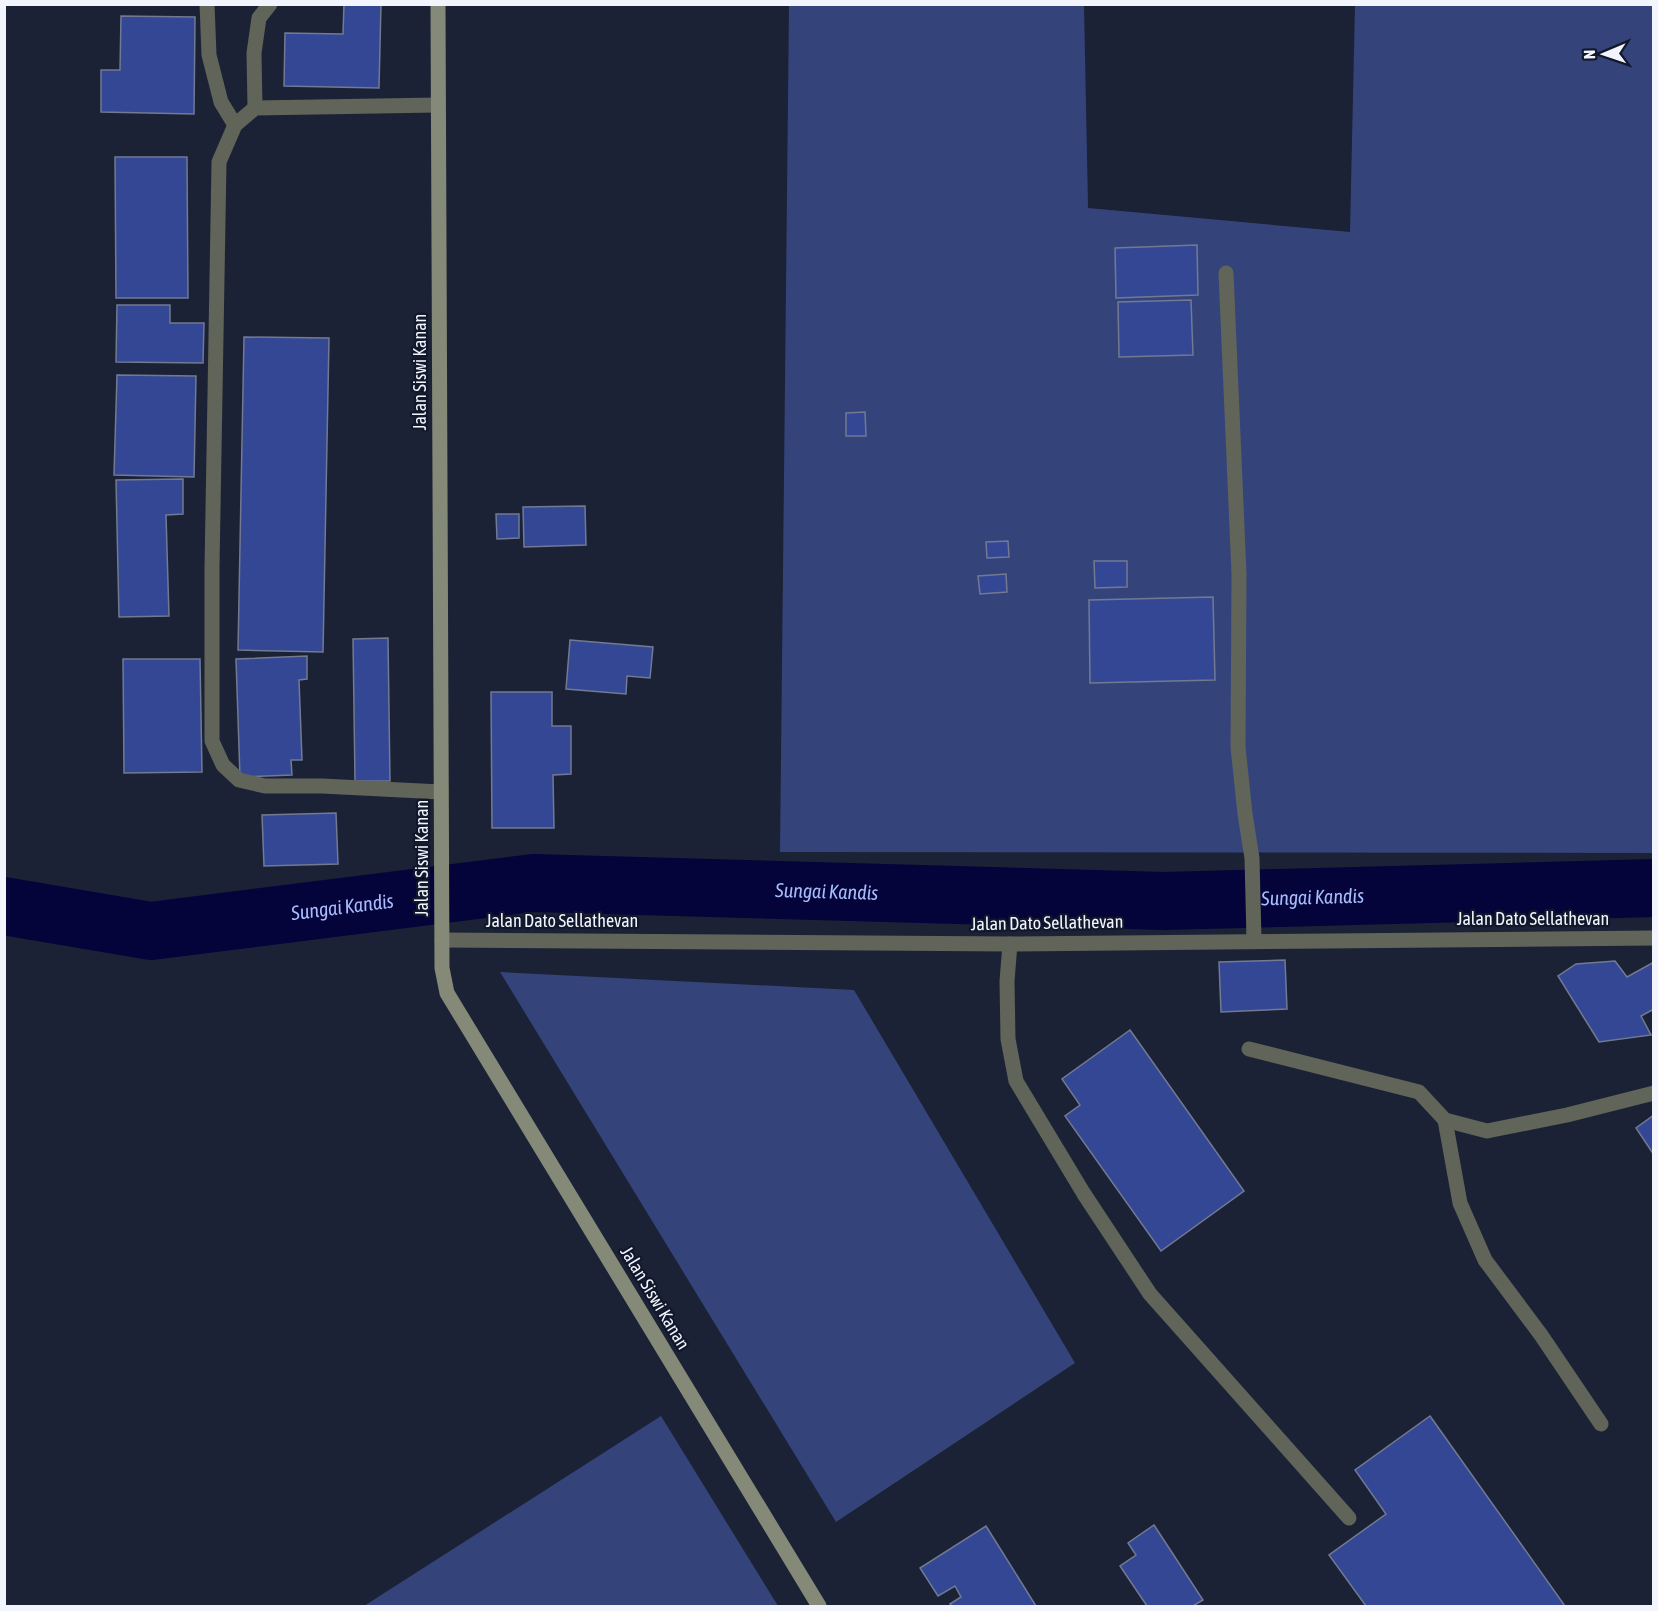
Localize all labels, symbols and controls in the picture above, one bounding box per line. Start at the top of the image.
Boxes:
north arrow [1574,24,1634,84]
text: N [1580,49,1598,60]
street label: Jalan Siswi Kanan [409,314,430,430]
street label: Jalan Siswi Kanan [411,800,432,916]
water label: Sungai Kandis [774,878,879,904]
water label: Sungai Kandis [1260,884,1364,909]
water label: Sungai Kandis [289,889,395,924]
street label: Jalan Dato Sellathevan [1457,908,1609,929]
street label: Jalan Dato Sellathevan [486,910,638,931]
street label: Jalan Dato Sellathevan [970,911,1124,934]
street label: Jalan Siswi Kanan [616,1242,694,1353]

